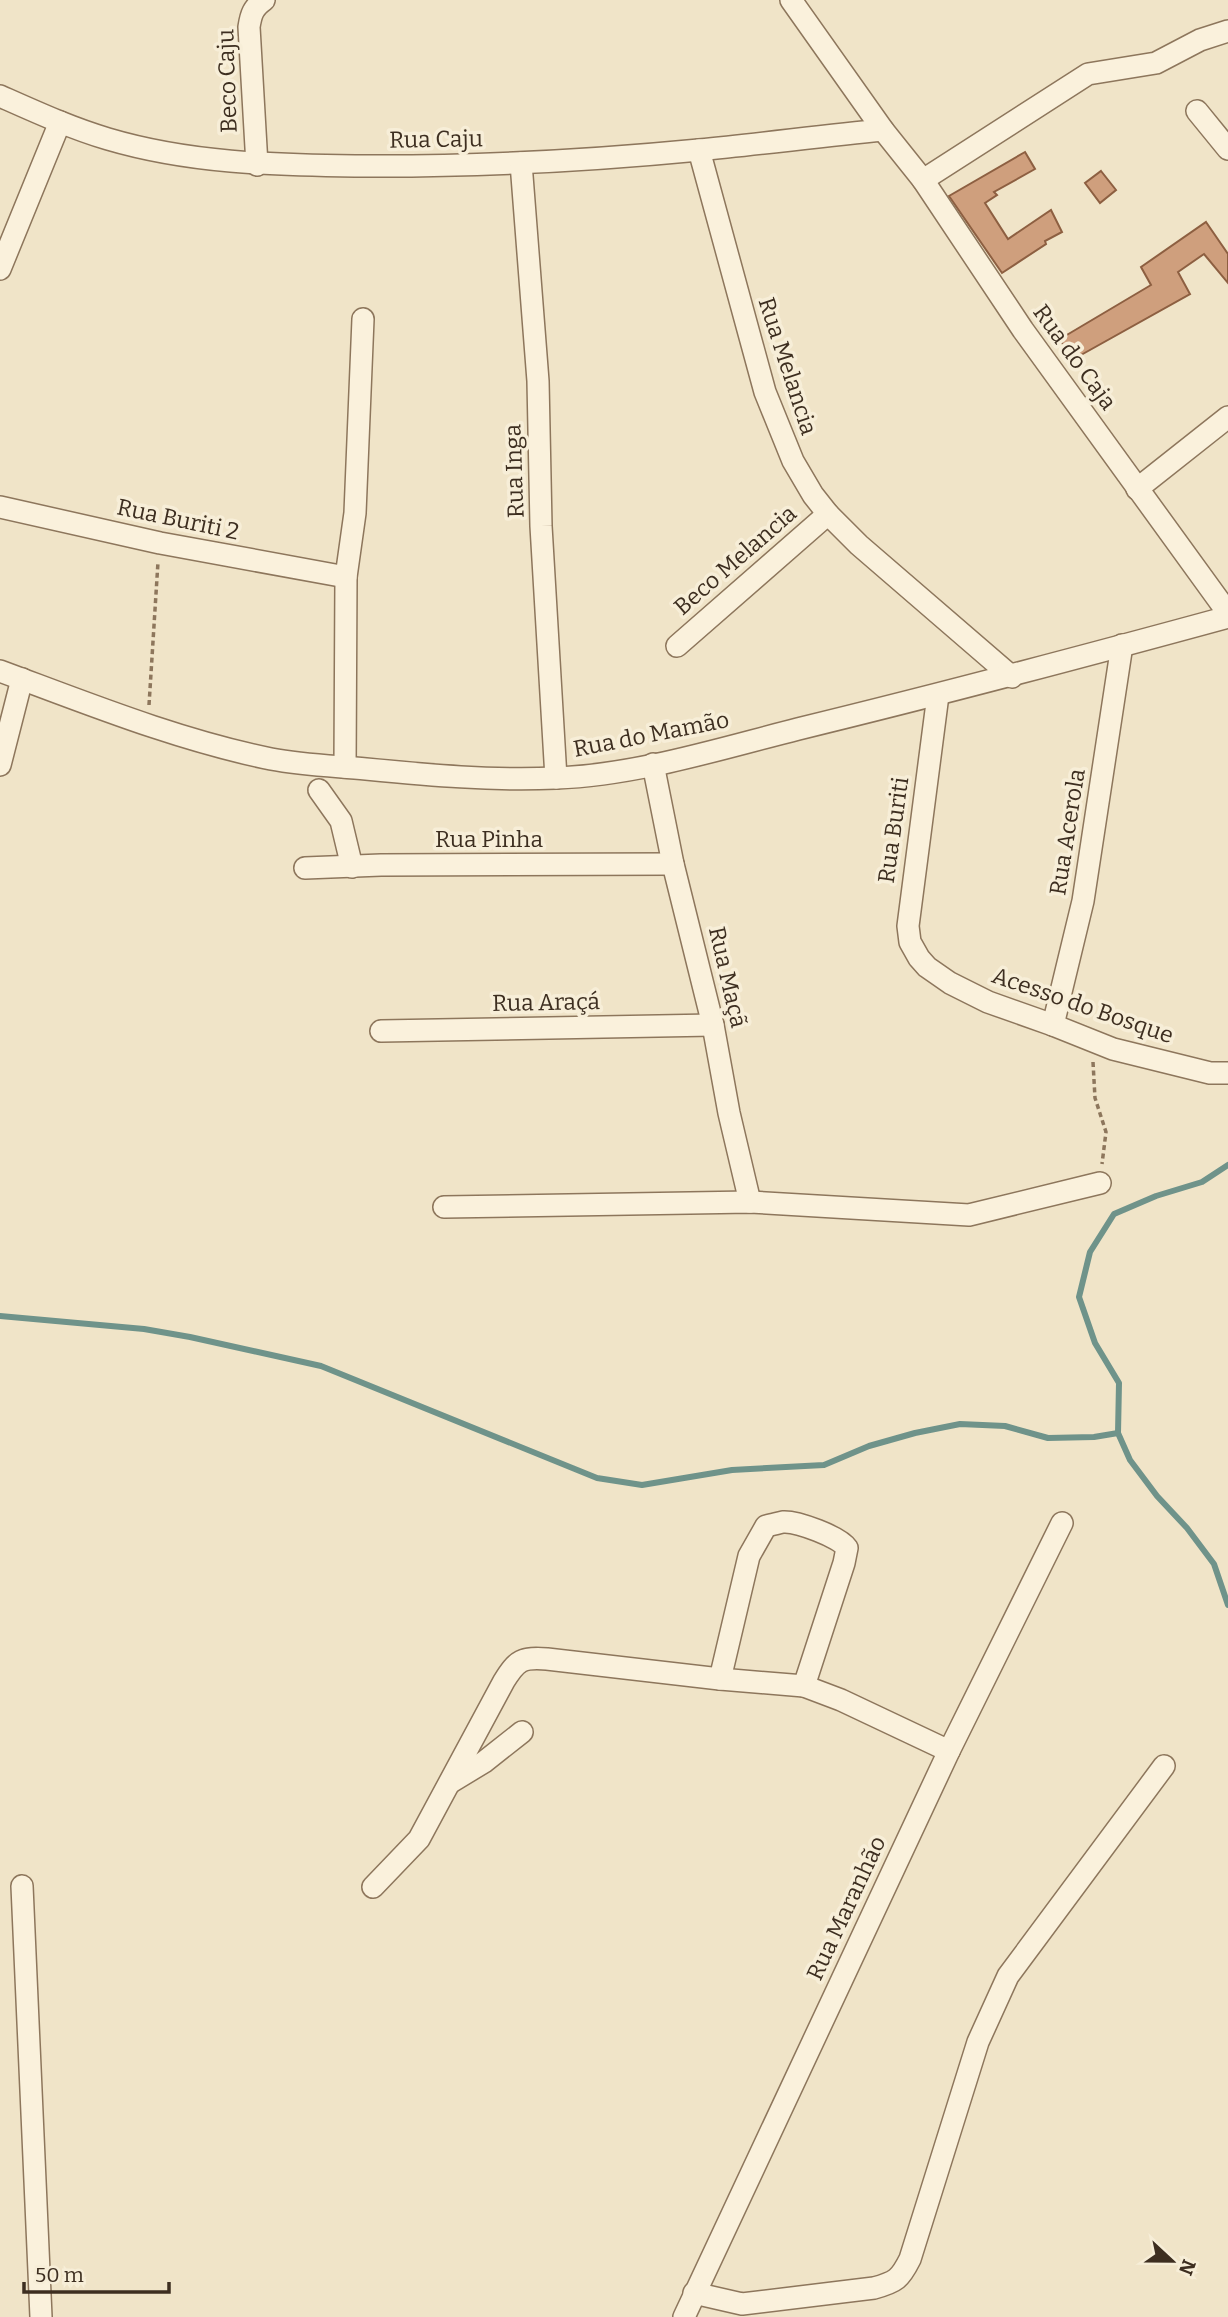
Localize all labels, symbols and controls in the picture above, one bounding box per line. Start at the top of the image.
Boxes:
street label: Beco Caju [211,29,243,133]
street label: Rua Caju [389,124,483,154]
street label: Rua Melancia [753,294,824,439]
street label: Rua do Caja [1027,299,1123,415]
street label: Rua Inga [498,423,530,518]
street label: Rua Buriti 2 [114,492,242,546]
street label: Beco Melancia [668,499,802,621]
street label: Rua do Mamão [571,705,731,763]
street label: Rua Acerola [1043,766,1091,897]
street label: Rua Buriti [872,775,914,885]
street label: Rua Pinha [435,825,543,853]
street label: Rua Maçã [703,924,753,1031]
street label: Acesso do Bosque [989,961,1177,1049]
street label: Rua Araçá [492,987,601,1017]
street label: Rua Maranhão [800,1832,892,1984]
north arrow [1137,2226,1207,2296]
scale bar [24,2250,170,2294]
text: N [1174,2256,1201,2279]
text: 50 m [35,2262,84,2288]

